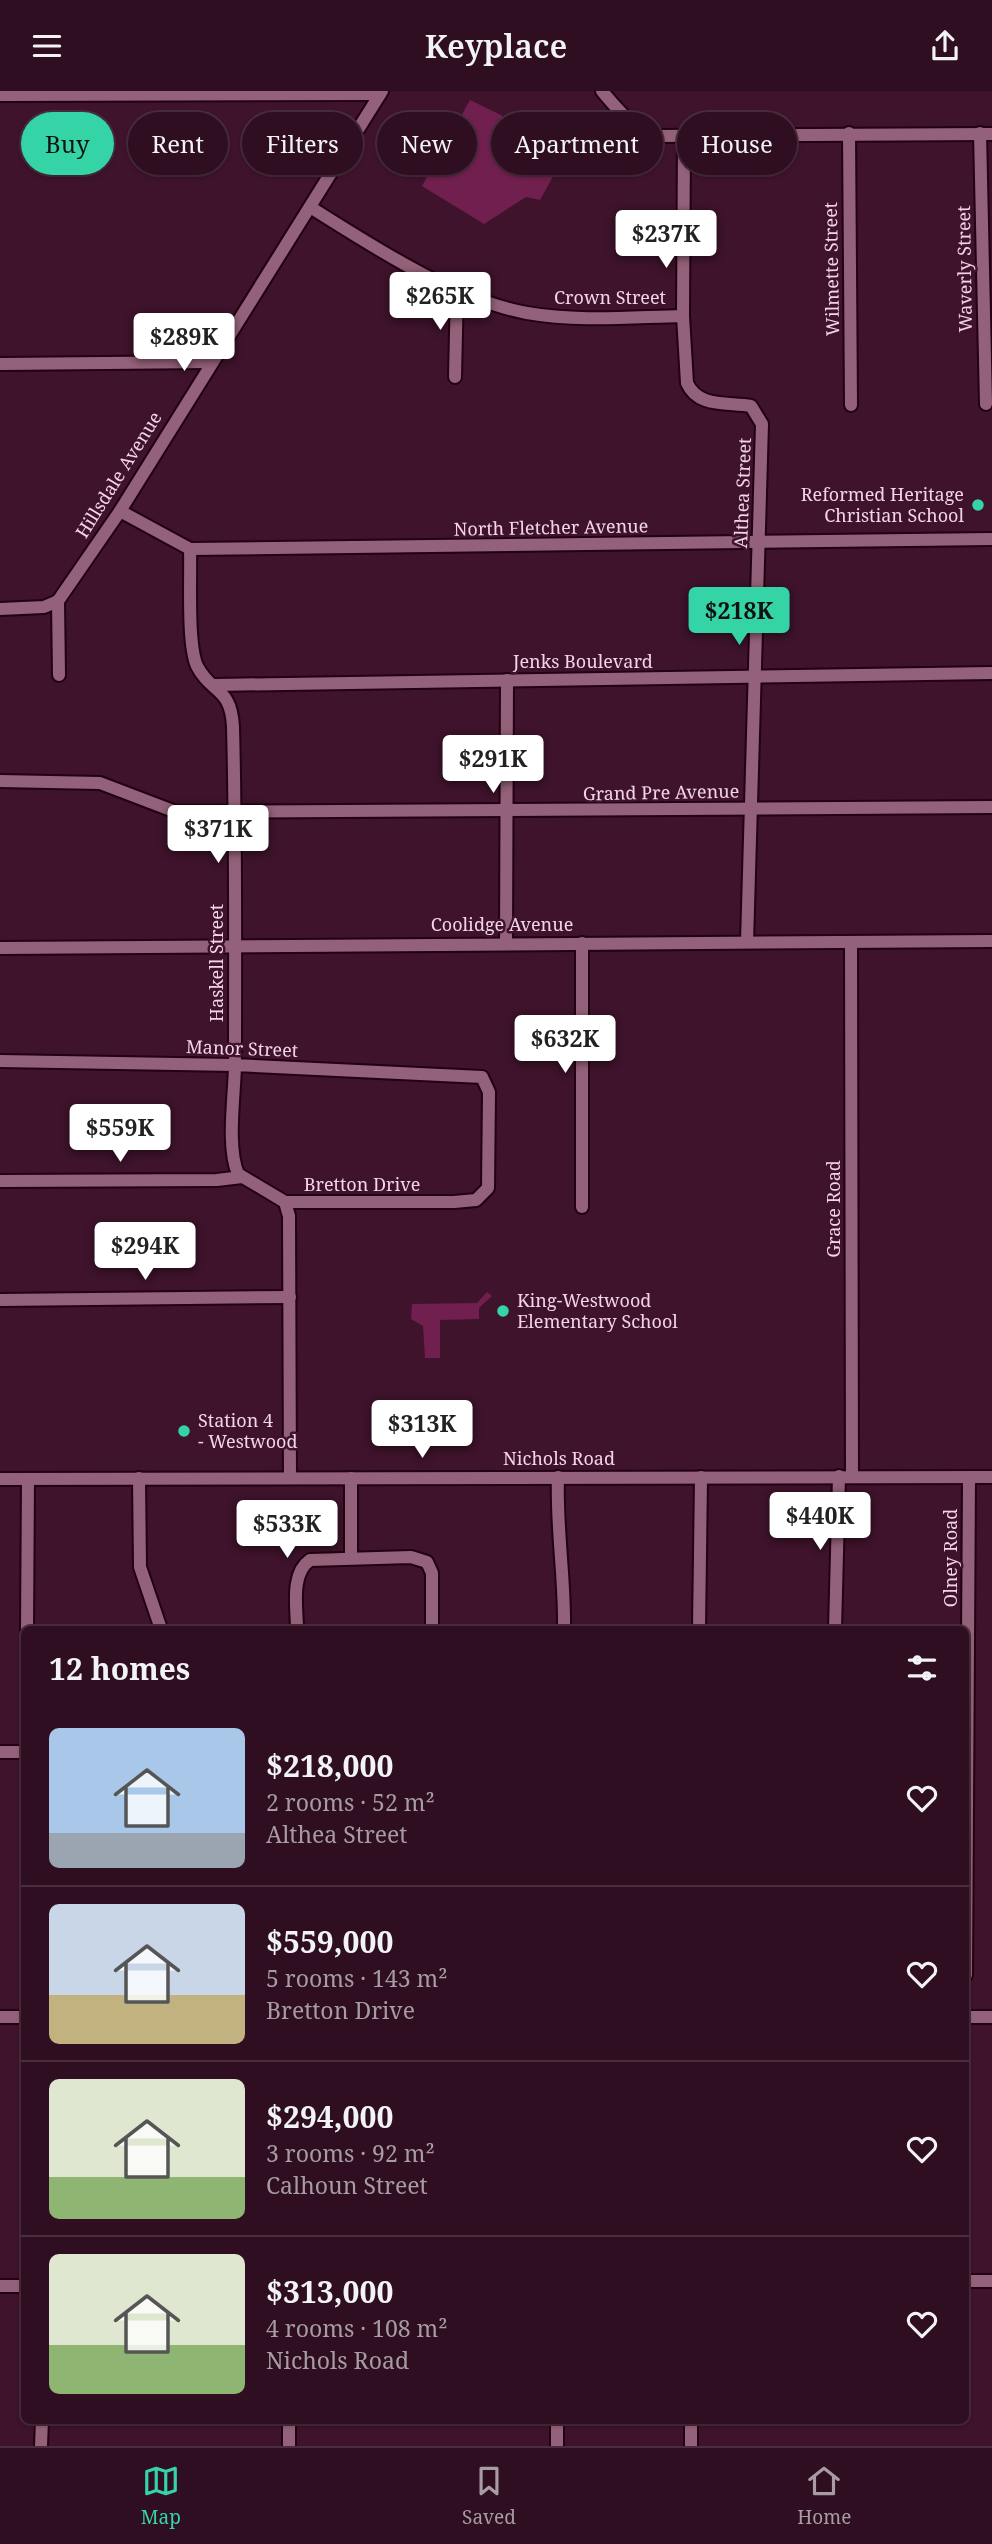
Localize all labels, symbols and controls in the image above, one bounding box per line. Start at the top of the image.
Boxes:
text: Keyplace [425,24,567,67]
icon: menu [28,27,66,65]
icon: share [926,27,964,65]
chip: Buy [21,112,114,175]
chip: Rent [128,112,228,175]
chip: Filters [242,112,363,175]
chip: New [377,112,477,175]
chip: Apartment [491,112,663,175]
chip: House [677,112,797,175]
street label: Wilmette Street [818,202,844,336]
street label: Waverly Street [951,205,977,333]
pin: $237K [617,211,715,270]
text: $237K [632,217,700,249]
pin: $265K [391,273,489,332]
text: $265K [406,279,474,311]
street label: Crown Street [554,285,666,309]
pin: $289K [135,313,233,373]
text: $289K [150,320,218,352]
street label: Hillsdale Avenue [70,407,167,542]
street label: Althea Street [728,437,756,549]
place label: Reformed Heritage Christian School [801,482,964,527]
marker: Reformed Heritage Christian School [970,497,986,513]
street label: North Fletcher Avenue [453,513,648,541]
pin: $218K [690,587,788,647]
text: $218K [705,594,773,626]
street label: Jenks Boulevard [512,649,653,673]
pin: $291K [444,735,542,795]
text: $291K [459,742,527,774]
street label: Grand Pre Avenue [583,779,739,805]
pin: $371K [169,805,267,865]
text: $371K [184,812,252,844]
street label: Haskell Street [204,904,228,1022]
street label: Coolidge Avenue [431,912,573,936]
pin: $632K [516,1016,614,1075]
text: $632K [531,1022,599,1054]
street label: Manor Street [185,1034,299,1062]
pin: $559K [71,1105,169,1164]
text: $559K [86,1111,154,1143]
street label: Grace Road [821,1160,845,1258]
street label: Bretton Drive [304,1172,420,1196]
pin: $294K [96,1223,194,1282]
text: $294K [111,1229,179,1261]
place label: King-Westwood Elementary School [517,1288,678,1333]
marker: King-Westwood Elementary School [495,1303,511,1319]
pin: $313K [373,1401,471,1460]
text: $313K [388,1407,456,1439]
place label: Station 4 - Westwood [198,1408,297,1453]
marker: Station 4 - Westwood [176,1423,192,1439]
street label: Nichols Road [503,1446,615,1470]
pin: $440K [771,1493,869,1552]
text: $440K [786,1499,854,1531]
pin: $533K [238,1501,336,1560]
text: $533K [253,1507,321,1539]
street label: Olney Road [938,1509,962,1607]
text: 12 homes [49,1648,190,1689]
icon: filters [903,1649,941,1687]
text: $218,000 [266,1745,393,1786]
icon: home [105,1756,189,1840]
icon: heart [903,1779,941,1817]
text: 2 rooms · 52 m² [266,1786,435,1818]
text: Althea Street [266,1818,407,1850]
text: $559,000 [266,1921,393,1962]
icon: home [105,1932,189,2016]
icon: heart [903,1955,941,1993]
text: 5 rooms · 143 m² [266,1962,448,1994]
text: Bretton Drive [266,1994,415,2026]
text: $294,000 [266,2096,393,2137]
icon: home [105,2107,189,2191]
icon: heart [903,2130,941,2168]
text: 3 rooms · 92 m² [266,2137,435,2169]
text: Calhoun Street [266,2169,428,2201]
text: $313,000 [266,2271,393,2312]
icon: home [105,2282,189,2366]
icon: heart [903,2305,941,2343]
text: 4 rooms · 108 m² [266,2312,448,2344]
text: Nichols Road [266,2344,409,2376]
tab: Map [141,2462,181,2530]
tab: Saved [462,2462,516,2530]
tab: Home [797,2462,851,2530]

